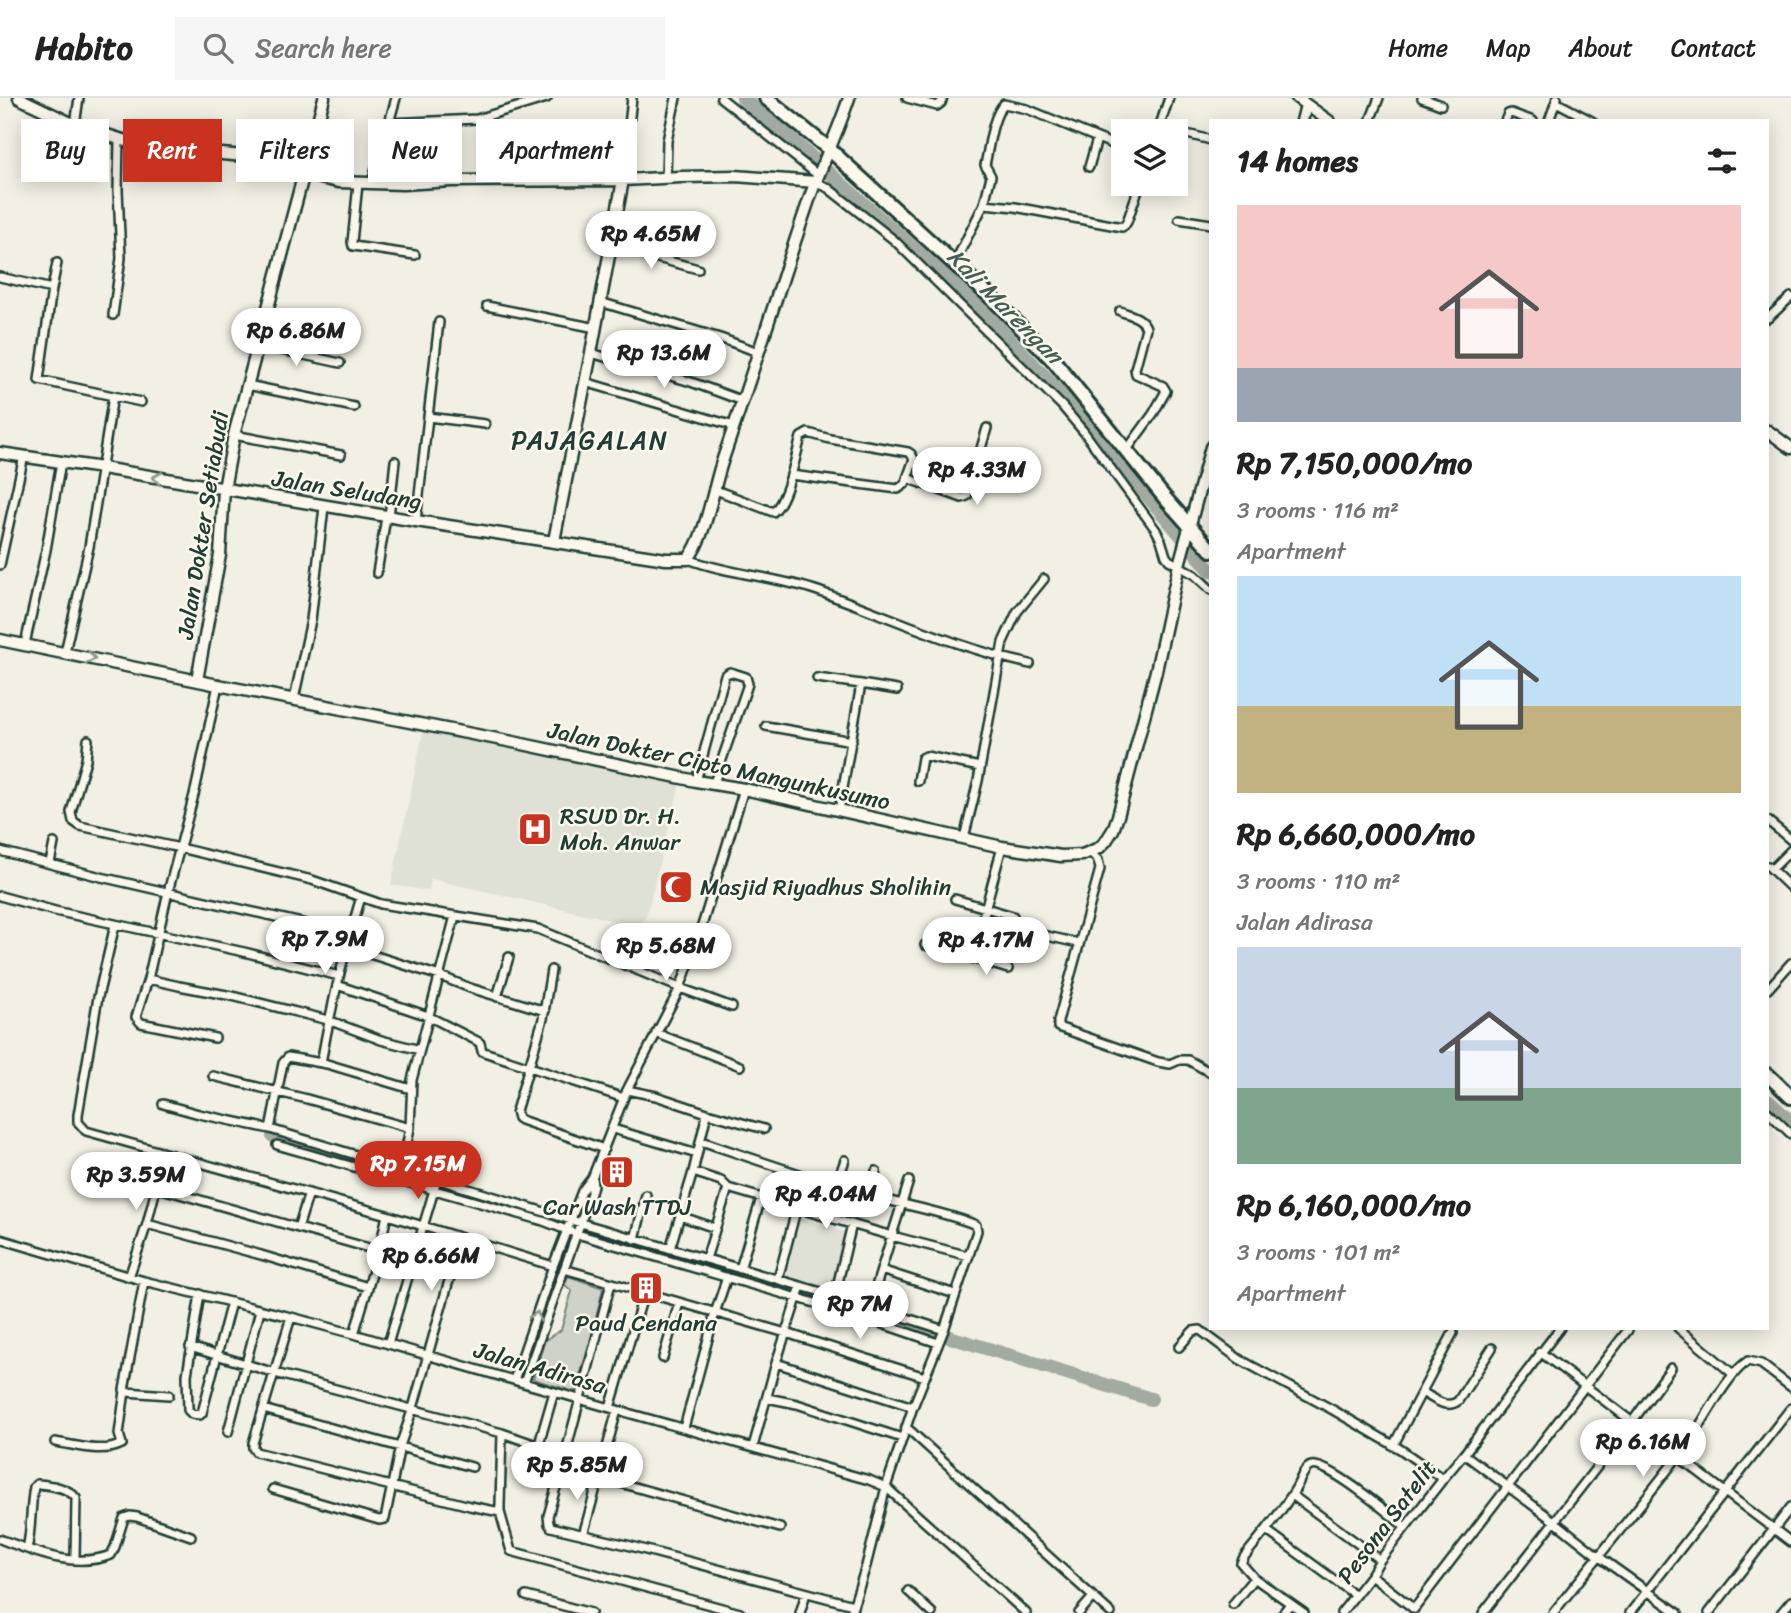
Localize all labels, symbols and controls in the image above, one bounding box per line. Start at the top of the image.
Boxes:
search box [175,17,665,80]
text: Habito [35,19,133,77]
text: Search here [255,25,392,71]
text: Home [1388,27,1448,69]
text: Map [1486,27,1530,69]
text: About [1568,27,1633,69]
text: Contact [1671,27,1756,69]
icon: search [199,29,237,67]
chip: Buy [21,119,109,182]
chip: Rent [123,119,222,182]
chip: Filters [236,119,354,182]
chip: New [368,119,462,182]
chip: Apartment [476,119,637,182]
map controls [1111,119,1188,196]
button: layers [1111,119,1188,196]
text: 14 homes [1237,134,1358,188]
icon: filters [1703,142,1741,180]
pin: Rp 4.65M [579,212,723,271]
text: Rp 4.65M [601,213,701,254]
water label: Kali Marengan [937,238,1075,376]
icon: home [1426,251,1552,377]
pin: Rp 6.86M [224,308,368,368]
text: Rp 6.86M [247,310,345,351]
pin: Rp 13.6M [592,330,736,390]
text: Rp 13.6M [617,332,711,373]
street label: Jalan Dokter Setiabudi [165,407,241,643]
district label: PAJAGALAN [511,417,669,463]
text: Rp 7,150,000/mo [1237,436,1472,490]
pin: Rp 4.33M [905,448,1049,507]
text: Rp 4.33M [928,449,1026,490]
street label: Jalan Seludang [268,458,425,522]
one-way arrow [151,471,163,486]
text: 3 rooms · 116 m² [1237,490,1399,531]
text: Apartment [1237,531,1346,572]
icon: home [1426,622,1552,748]
one-way arrow [85,649,97,664]
street label: Jalan Dokter Cipto Mangunkusumo [543,709,894,822]
place label: RSUD Dr. H. Moh. Anwar [560,796,681,863]
text: Rp 6,660,000/mo [1237,807,1475,861]
hospital icon: RSUD Dr. H. Moh. Anwar [516,810,554,848]
text: 3 rooms · 110 m² [1237,861,1401,902]
place label: Masjid Riyadhus Sholihin [700,867,951,908]
mosque icon: Masjid Riyadhus Sholihin [657,868,695,906]
text: Jalan Adirasa [1237,902,1372,943]
pin: Rp 7.9M [260,916,390,976]
text: Rp 7.9M [282,918,368,959]
pin: Rp 4.17M [914,918,1058,977]
text: Rp 4.17M [938,919,1034,960]
pin: Rp 5.68M [594,924,738,983]
text: Rp 5.68M [617,925,715,966]
icon: home [1426,993,1552,1119]
pin: Rp 7.15M [346,1142,490,1201]
text: Rp 7.15M [371,1143,465,1184]
pin: Rp 3.59M [64,1152,208,1212]
building icon: Car Wash TTDJ [598,1153,636,1191]
text: Rp 3.59M [87,1154,185,1195]
pin: Rp 4.04M [754,1172,898,1231]
text: Rp 4.04M [775,1173,877,1214]
text: Rp 6,160,000/mo [1237,1178,1471,1232]
place label: Car Wash TTDJ [543,1187,691,1228]
text: 3 rooms · 101 m² [1237,1232,1401,1273]
pin: Rp 6.66M [359,1234,503,1293]
text: Rp 6.66M [383,1235,480,1276]
building icon: Paud Cendana [627,1269,665,1307]
text: Apartment [1237,1273,1346,1314]
pin: Rp 7M [811,1282,909,1341]
text: Rp 7M [828,1283,892,1324]
place label: Paud Cendana [575,1303,717,1344]
one-way arrow [528,1310,542,1322]
street label: Jalan Adirasa [468,1329,611,1406]
pin: Rp 6.16M [1571,1420,1715,1479]
text: Rp 6.16M [1596,1421,1690,1462]
pin: Rp 5.85M [505,1442,649,1502]
text: Rp 5.85M [527,1444,627,1485]
street label: Pesona Satelit [1326,1451,1448,1593]

